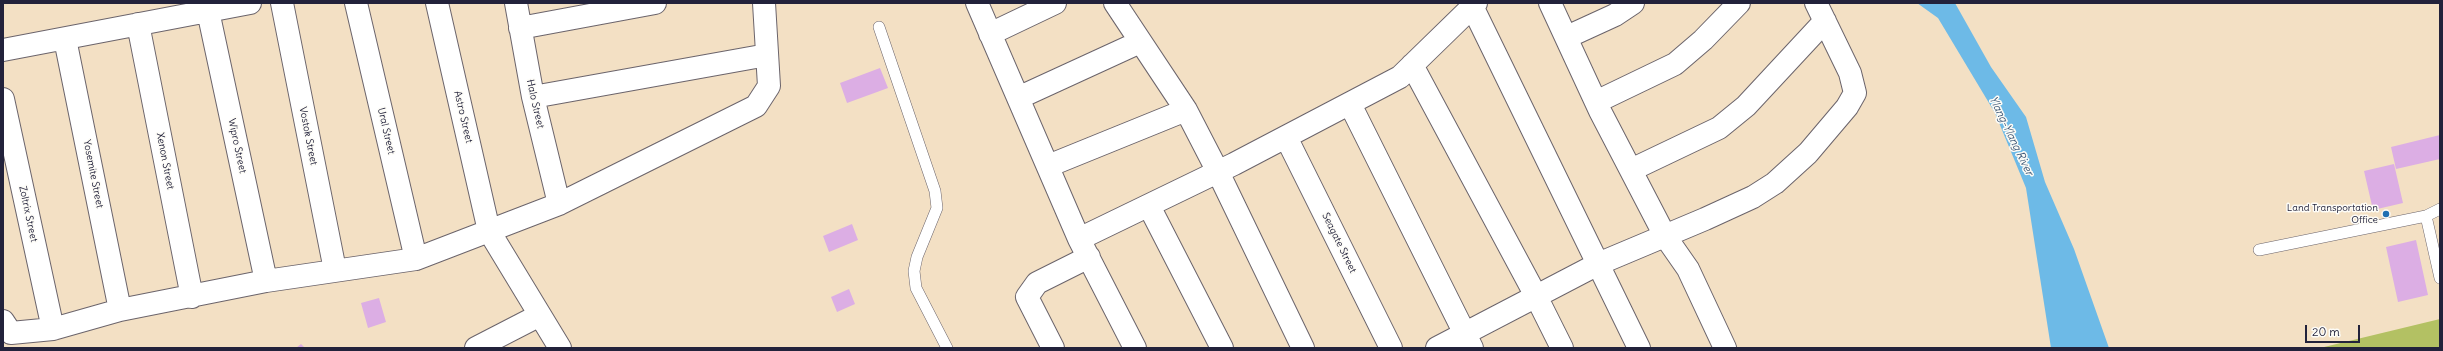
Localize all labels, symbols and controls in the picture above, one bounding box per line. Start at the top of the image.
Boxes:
street label: Halo Street [524,78,546,130]
street label: Astro Street [451,90,475,144]
water label: Ylang-Ylang River [1986,94,2036,178]
street label: Vostok Street [296,106,320,166]
street label: Ural Street [375,106,397,156]
street label: Wipro Street [225,118,249,174]
street label: Xenon Street [154,132,176,190]
street label: Yosemite Street [81,139,105,209]
street label: Zoltrix Street [16,185,40,243]
place label: Land Transportation Office [2287,202,2378,226]
marker: Land Transportation Office [2381,209,2391,219]
street label: Seagate Street [1319,211,1359,275]
scale bar [2307,317,2362,343]
text: 20 m [2312,324,2340,339]

